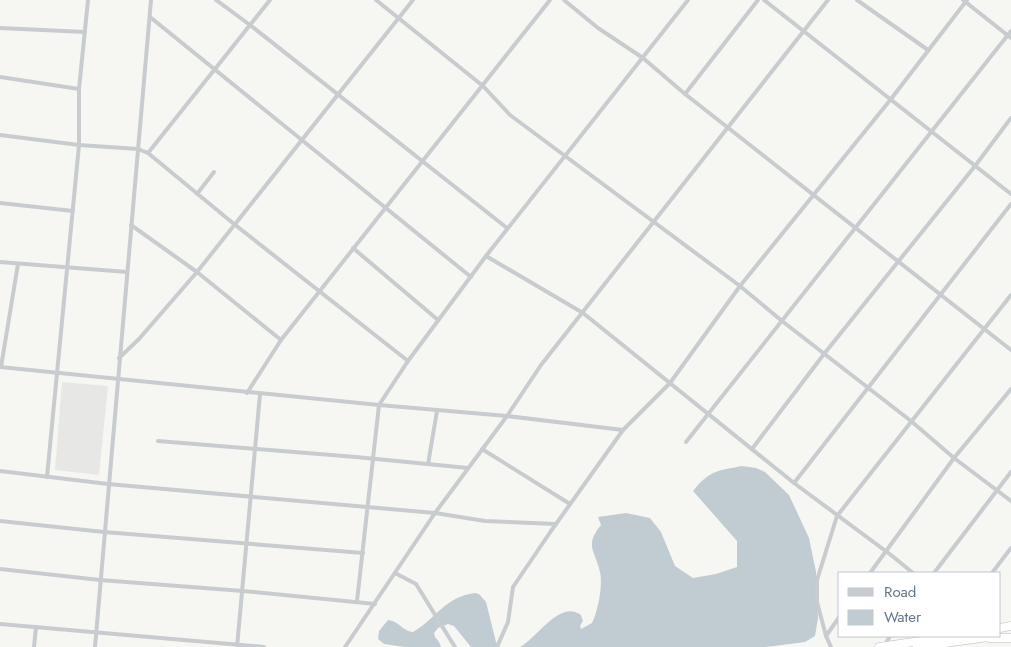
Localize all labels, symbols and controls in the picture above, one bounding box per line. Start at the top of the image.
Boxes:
legend [838,572,1001,637]
text: Road [884,581,916,603]
text: Water [884,606,922,628]

